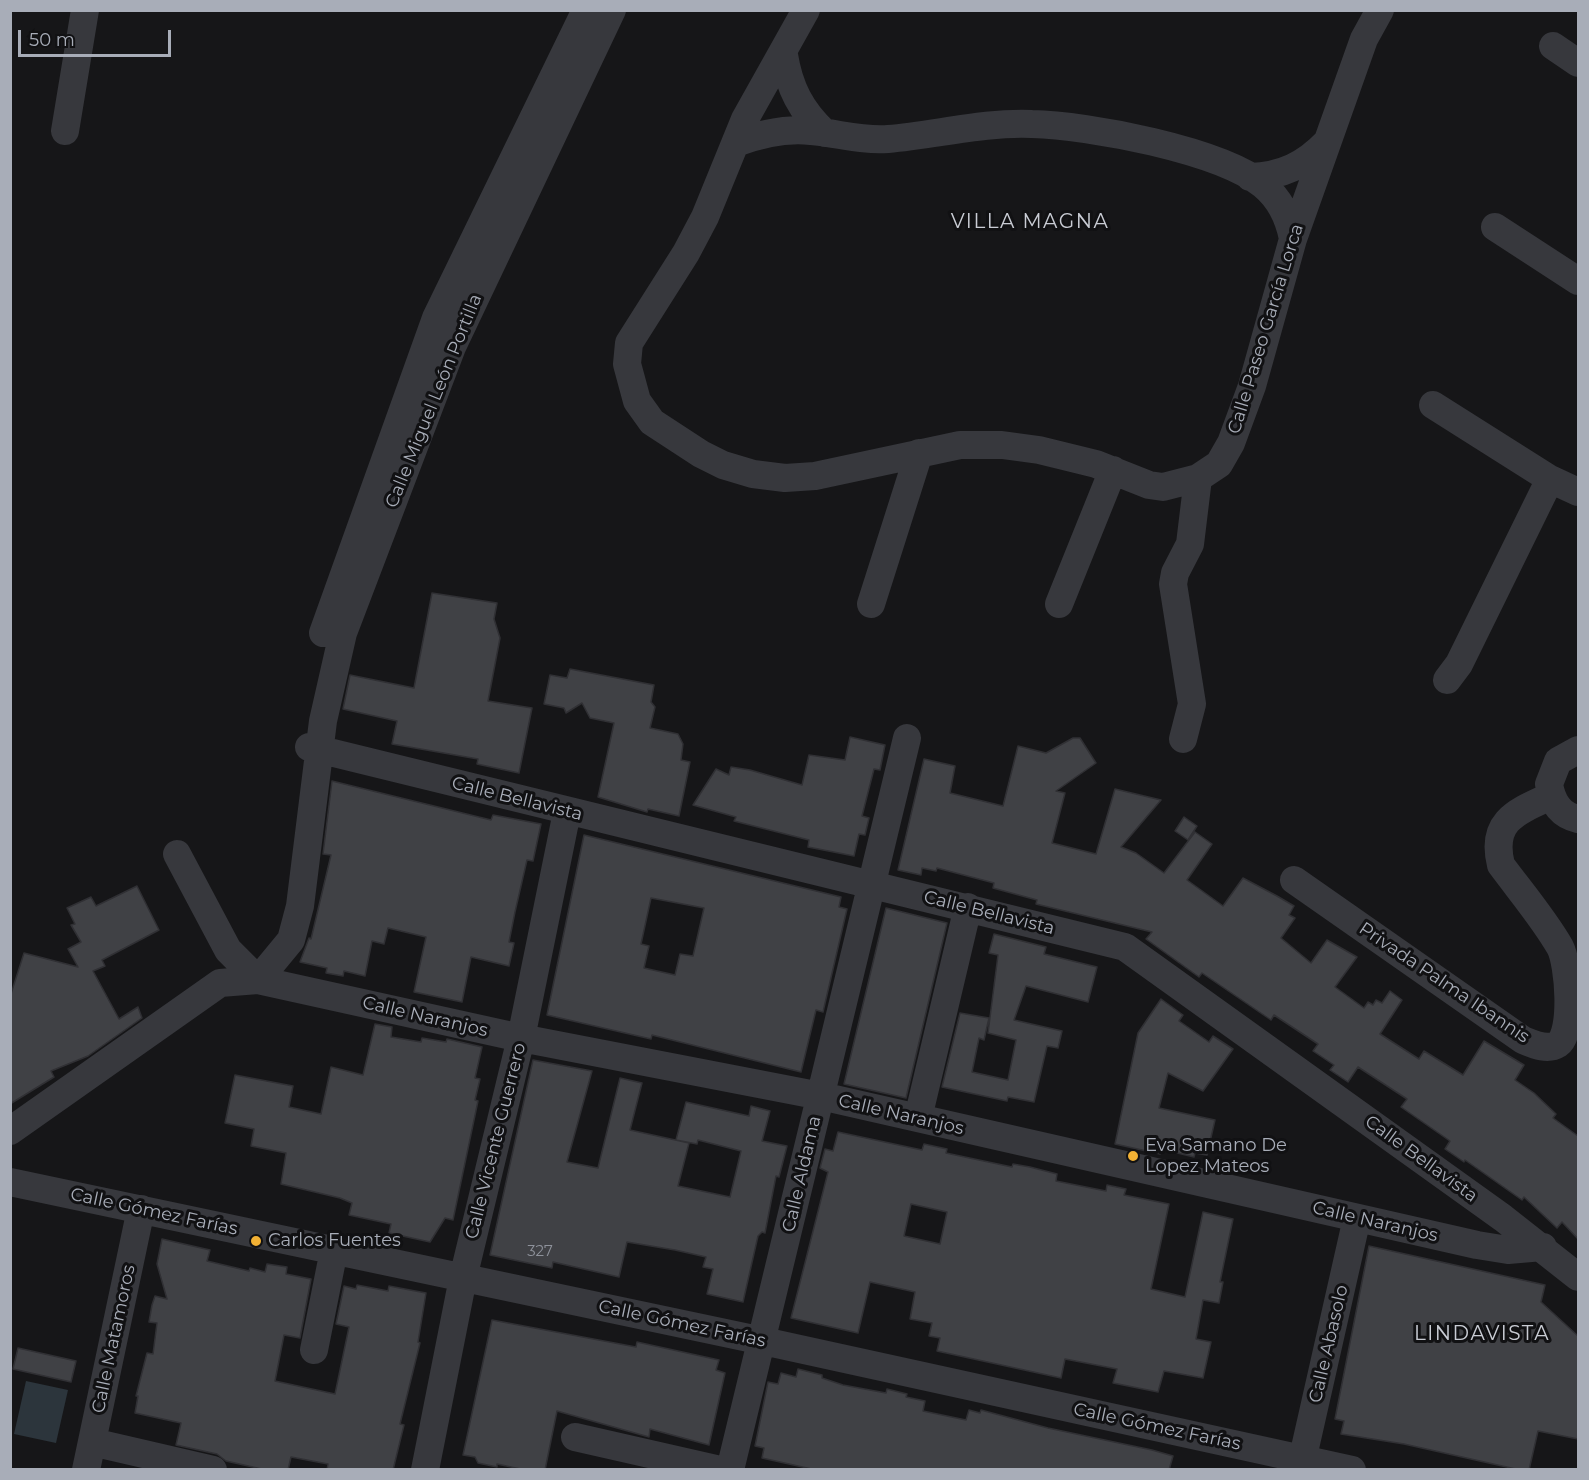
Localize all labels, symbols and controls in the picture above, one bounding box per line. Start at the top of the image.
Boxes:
scale bar [21,18,174,56]
text: 50 m [29,29,75,51]
district label: VILLA MAGNA [951,210,1109,234]
street label: Calle Paseo García Lorca [1224,221,1308,437]
street label: Calle Miguel León Portilla [381,291,487,511]
street label: Calle Bellavista [449,772,585,826]
street label: Calle Bellavista [921,886,1057,940]
street label: Privada Palma Ibannis [1355,918,1533,1048]
street label: Calle Naranjos [360,992,490,1042]
street label: Calle Vicente Guerrero [461,1041,531,1241]
street label: Calle Naranjos [836,1090,966,1140]
street label: Calle Bellavista [1360,1111,1482,1207]
street label: Calle Aldama [778,1114,826,1234]
place label: Eva Samano De Lopez Mateos [1145,1135,1287,1178]
marker: Eva Samano De Lopez Mateos [1126,1149,1140,1163]
street label: Calle Gómez Farías [68,1184,240,1240]
street label: Calle Naranjos [1310,1197,1440,1247]
place label: Carlos Fuentes [268,1230,401,1252]
marker: Carlos Fuentes [249,1234,263,1248]
house number: 327 [527,1243,553,1261]
street label: Calle Matamoros [88,1263,140,1415]
street label: Calle Abasolo [1305,1283,1353,1405]
street label: Calle Gómez Farías [596,1296,768,1352]
district label: LINDAVISTA [1414,1322,1550,1346]
street label: Calle Gómez Farías [1071,1399,1243,1455]

